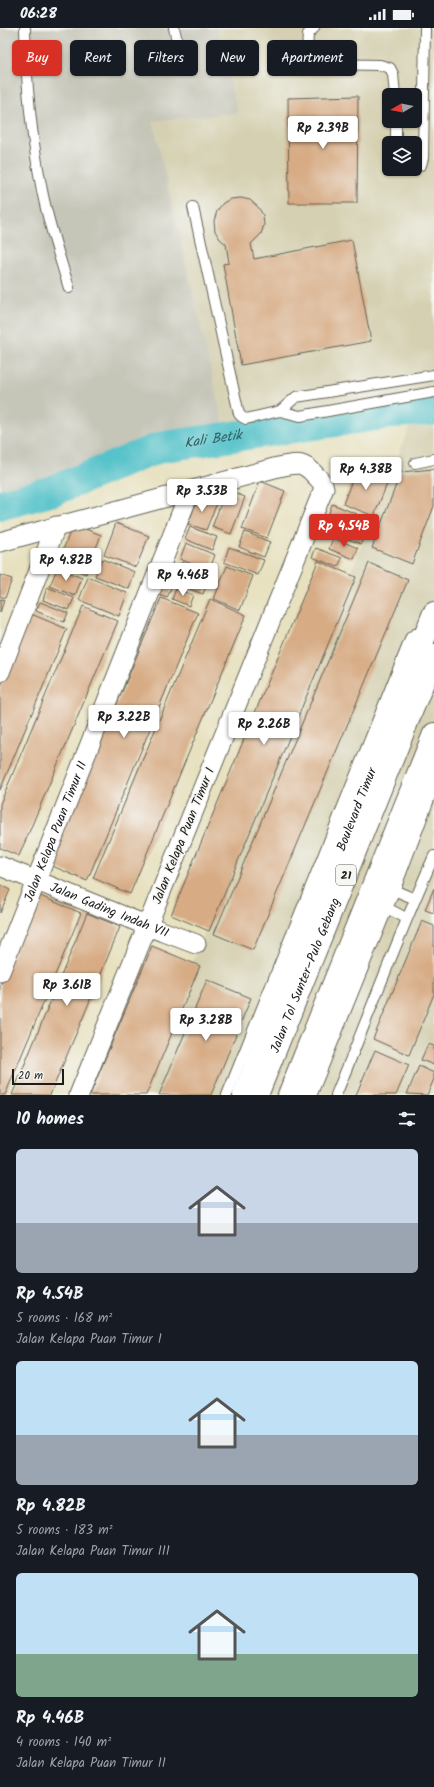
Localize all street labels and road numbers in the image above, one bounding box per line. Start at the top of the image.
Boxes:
street label: Jalan Kelapa Puan Timur II [18,758,93,905]
street label: Boulevard Timur [331,764,383,854]
street label: Jalan Kelapa Puan Timur I [147,765,221,907]
road number: 21 [336,865,356,885]
street label: Jalan Gading Indah VII [47,877,172,943]
street label: Jalan Tol Sunter–Pulo Gebang [264,895,346,1056]

